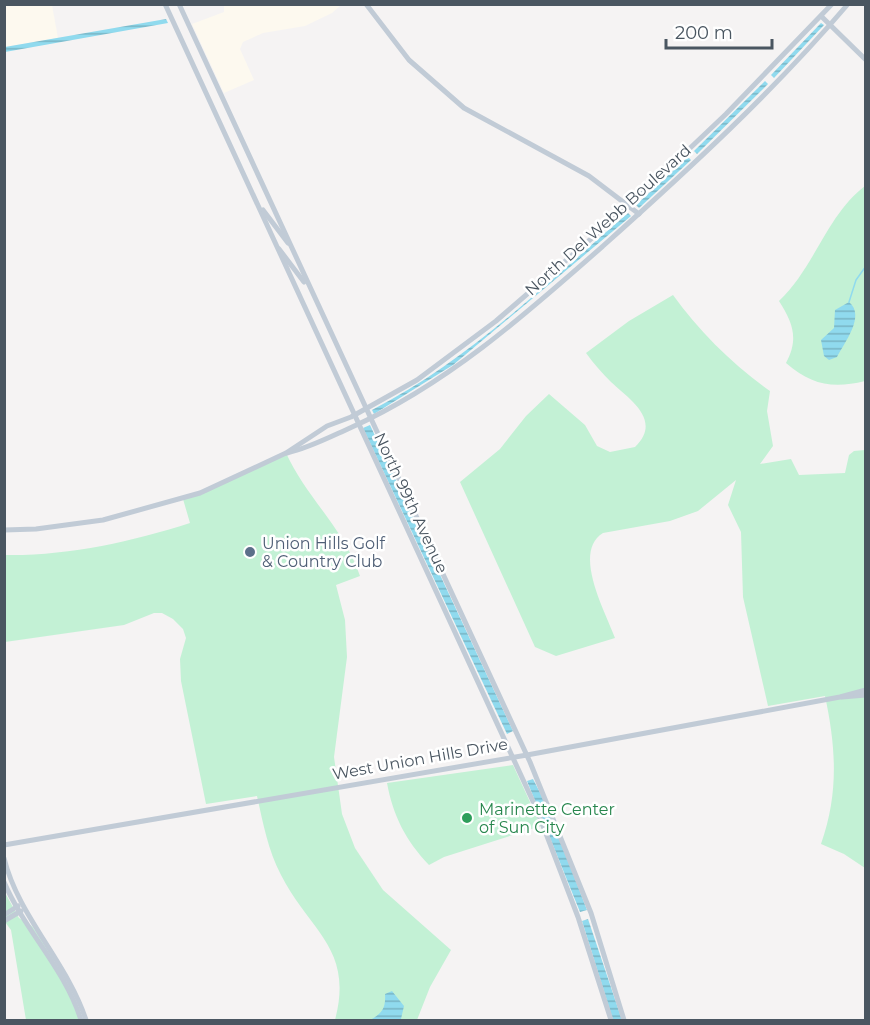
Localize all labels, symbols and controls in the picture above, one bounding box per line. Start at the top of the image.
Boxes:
scale bar [666,12,772,50]
text: 200 m [675,22,733,44]
street label: North Del Webb Boulevard [521,140,695,300]
street label: North 99th Avenue [370,430,452,576]
place label: Union Hills Golf & Country Club [262,534,385,571]
marker: Union Hills Golf & Country Club [243,545,257,559]
street label: West Union Hills Drive [331,734,509,784]
place label: Marinette Center of Sun City [479,800,615,837]
marker: Marinette Center of Sun City [460,811,474,825]

